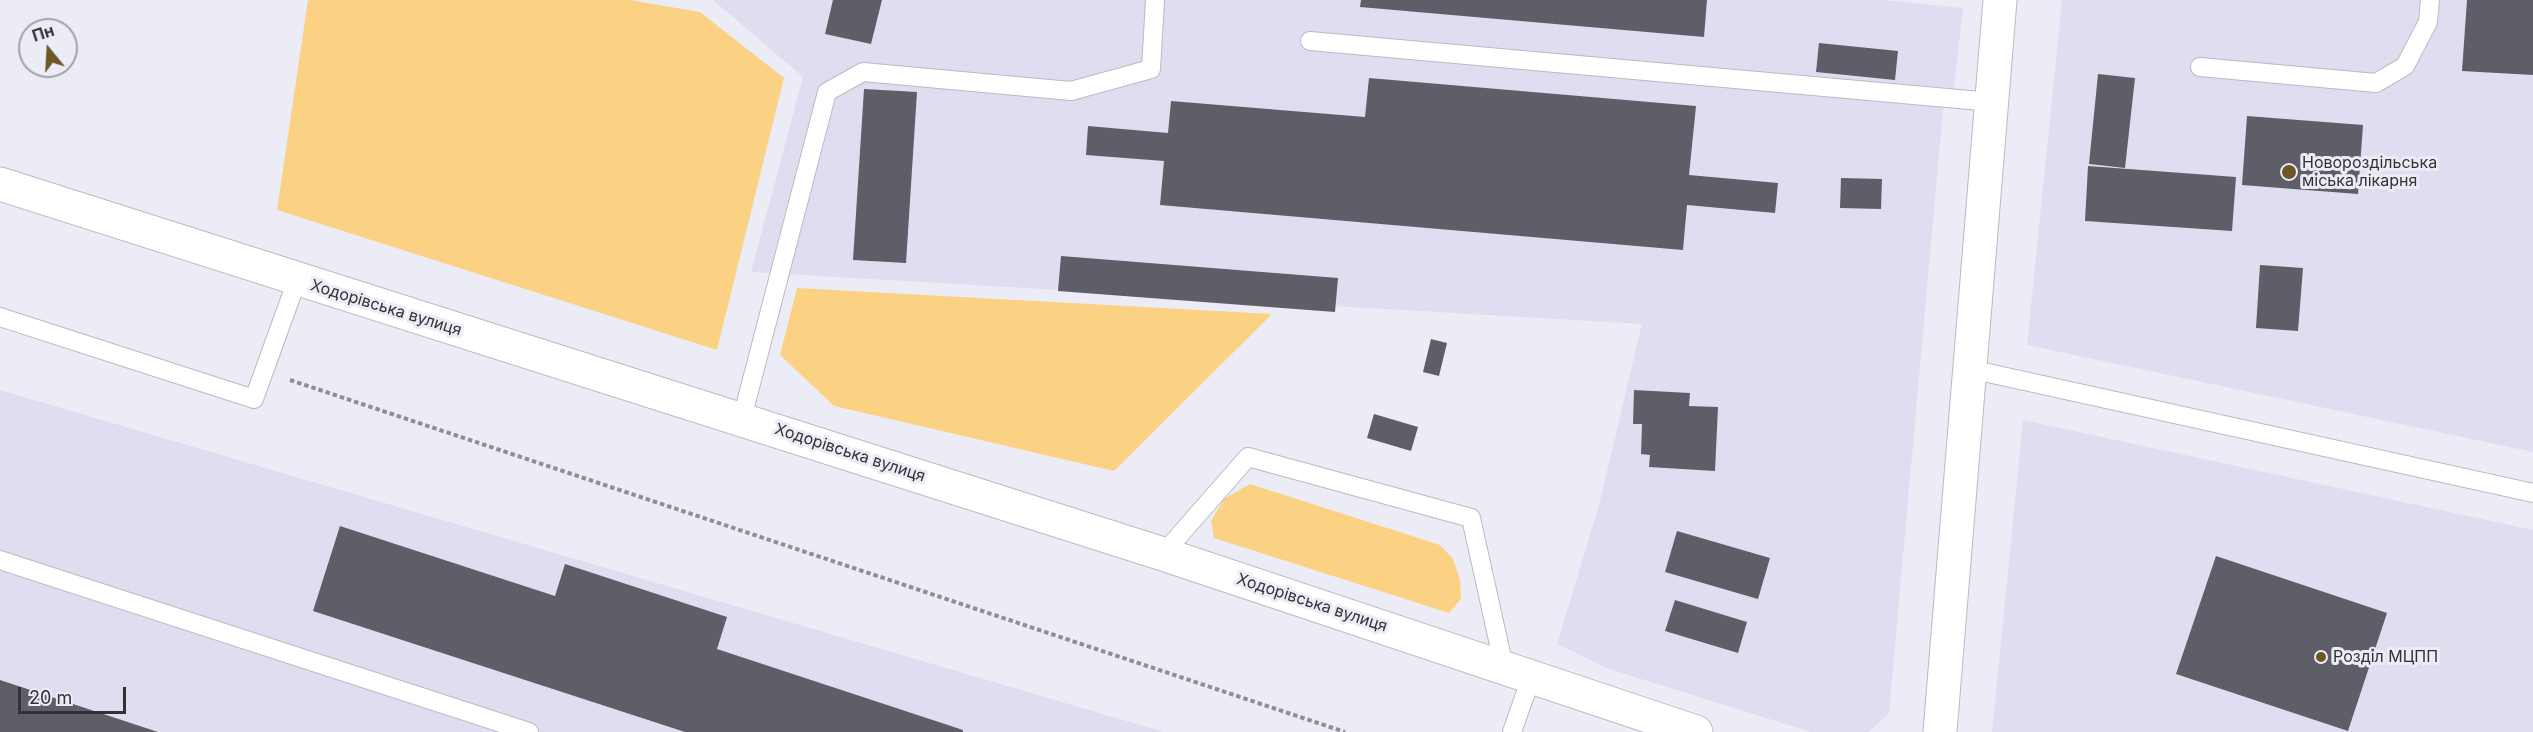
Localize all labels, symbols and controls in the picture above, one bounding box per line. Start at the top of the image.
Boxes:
north arrow [18,18,78,78]
text: Пн [30,20,57,46]
place label: Новороздільська міська лікарня [2302,153,2437,191]
marker: Новороздільська міська лікарня [2280,163,2298,181]
street label: Ходорівська вулиця [308,276,464,340]
street label: Ходорівська вулиця [772,420,928,486]
street label: Ходорівська вулиця [1234,570,1390,636]
place label: Розділ МЦПП [2333,647,2438,667]
marker: Розділ МЦПП [2314,650,2328,664]
scale bar [21,675,129,713]
text: 20 m [29,687,72,708]

